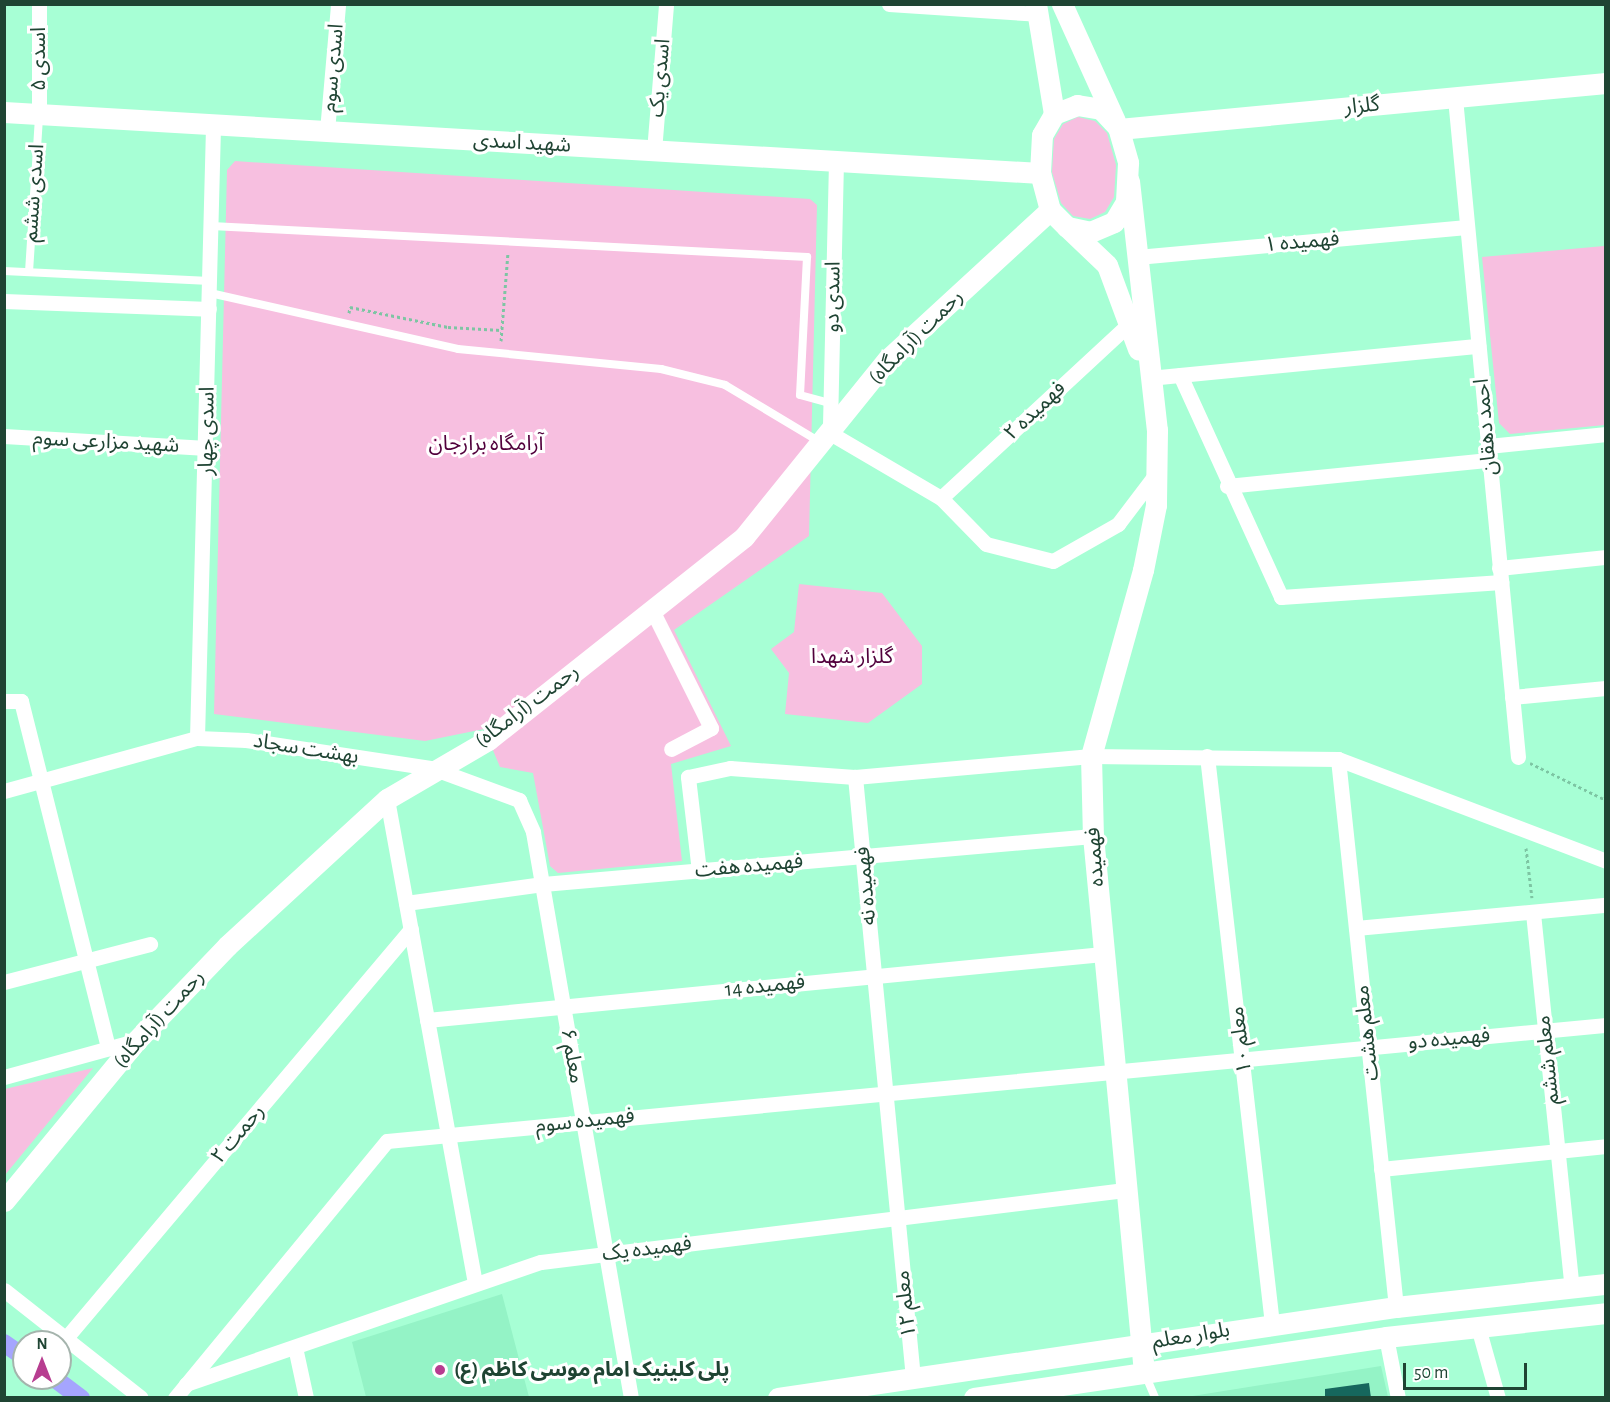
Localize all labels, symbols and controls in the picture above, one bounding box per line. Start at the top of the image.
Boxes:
street label: اسدی سوم [317,23,349,113]
street label: اسدی ۵ [26,27,52,91]
street label: اسدی یک [644,38,676,118]
street label: گلزار [1343,92,1381,120]
street label: شهید اسدی [472,128,572,158]
street label: اسدی ششم [18,143,50,243]
street label: فهمیده ۱ [1263,226,1341,258]
street label: اسدی دو [820,261,846,333]
street label: رحمت (آرامگاه) [863,284,969,390]
street label: فهمیده ۲ [999,376,1071,446]
street label: احمد دهقان [1469,378,1503,476]
street label: اسدی چهار [194,386,220,476]
street label: شهید مزارعی سوم [32,426,180,458]
park label: آرامگاه برازجان [428,431,544,457]
park label: گلزار شهدا [811,644,893,670]
street label: رحمت (آرامگاه) [470,659,584,753]
street label: بهشت سجاد [251,728,361,770]
street label: فهمیده [1080,826,1110,888]
street label: فهمیده نه [850,846,882,926]
street label: فهمیده هفت [694,849,804,883]
street label: رحمت (آرامگاه) [108,965,210,1073]
street label: فهمیده 14 [724,969,806,1003]
street label: معلم هشت [1349,984,1385,1082]
street label: معلم ۱۰ [1224,1005,1258,1075]
street label: معلم ششم [1531,1014,1565,1106]
street label: فهمیده دو [1407,1023,1491,1055]
street label: معلم ۶ [555,1026,589,1086]
street label: رحمت ۲ [206,1099,270,1169]
street label: فهمیده سوم [534,1103,636,1139]
street label: فهمیده یک [601,1231,693,1267]
street label: معلم ۱۲ [890,1269,922,1339]
street label: بلوار معلم [1150,1317,1232,1355]
north arrow [12,1330,72,1390]
text: N [36,1336,48,1352]
scale bar [1406,1351,1530,1389]
place label: پلی کلینیک امام موسی کاظم (ع) [454,1357,730,1383]
marker: پلی کلینیک امام موسی کاظم (ع) [431,1361,449,1379]
text: 50 m [1414,1364,1448,1382]

